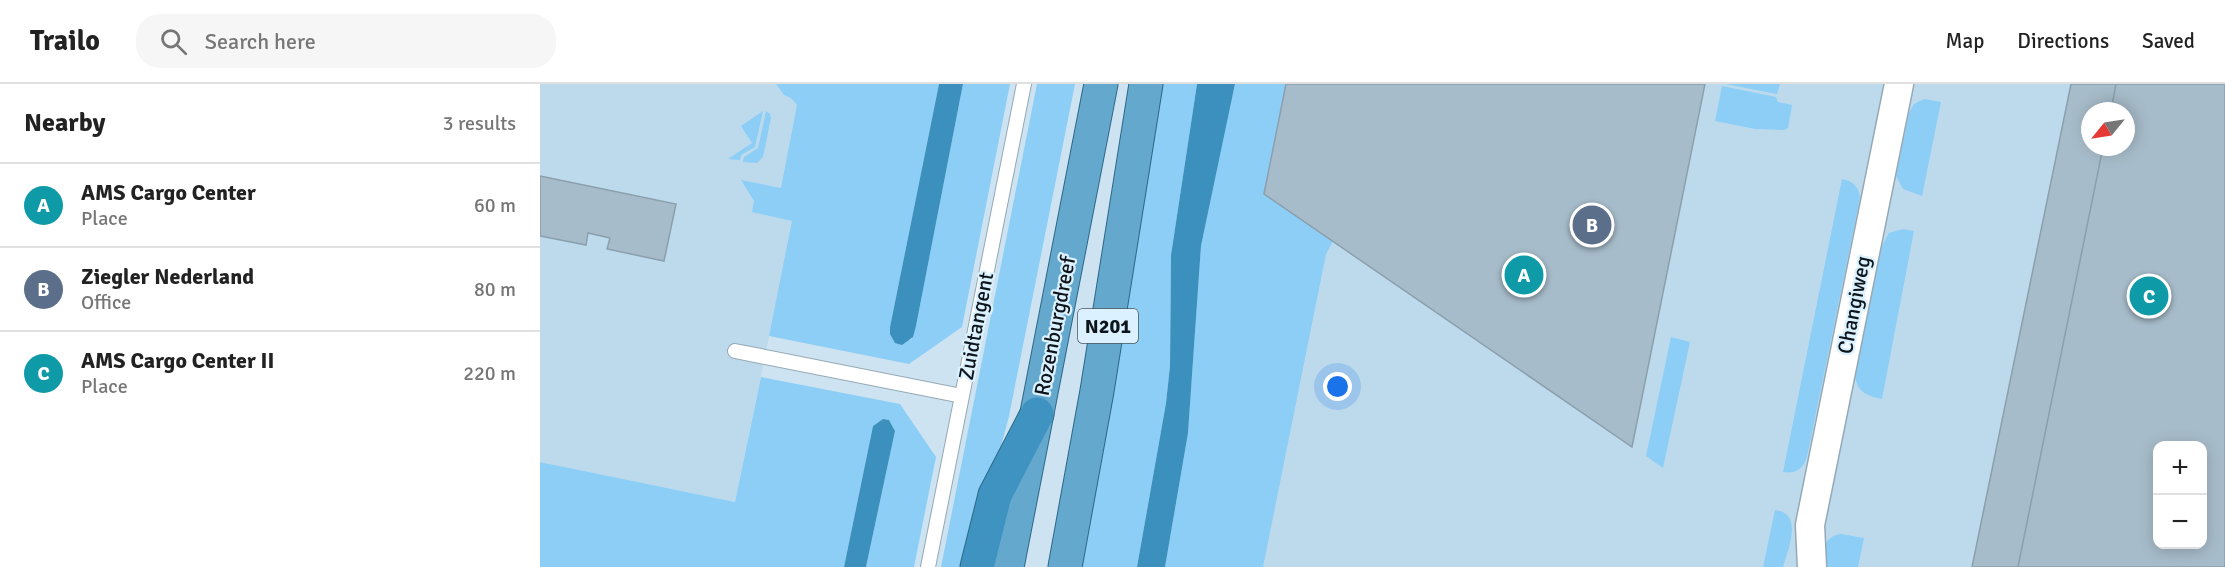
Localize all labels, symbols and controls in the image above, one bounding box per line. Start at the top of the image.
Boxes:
search box [136,14,556,68]
text: Trailo [30,24,100,58]
icon: search [157,25,190,58]
text: Search here [205,28,316,55]
text: Map [1946,28,1984,54]
text: Directions [2017,28,2109,54]
text: Saved [2142,28,2195,54]
north arrow [2081,102,2135,156]
text: Nearby [24,107,105,139]
text: 3 results [443,111,516,136]
text: AMS Cargo Center [81,179,256,206]
text: A [37,193,50,218]
text: 60 m [474,193,516,218]
pin: B [1572,202,1612,248]
text: Place [81,206,128,231]
pin: A [1504,252,1544,297]
street label: Rozenburgdreef [1029,253,1081,398]
street label: Changiweg [1832,254,1876,356]
text: Ziegler Nederland [81,263,254,290]
street label: Zuidtangent [953,270,999,382]
pin: C [2130,274,2168,318]
text: B [37,277,50,302]
text: 80 m [474,277,516,302]
text: Office [81,290,131,315]
road number: N201 [1078,309,1138,343]
text: AMS Cargo Center II [81,347,274,374]
text: C [37,361,50,386]
text: 220 m [463,361,516,386]
your location [1323,372,1352,401]
text: Place [81,374,128,399]
map controls [2153,441,2207,549]
button: + [2153,441,2207,495]
button: − [2153,495,2207,549]

